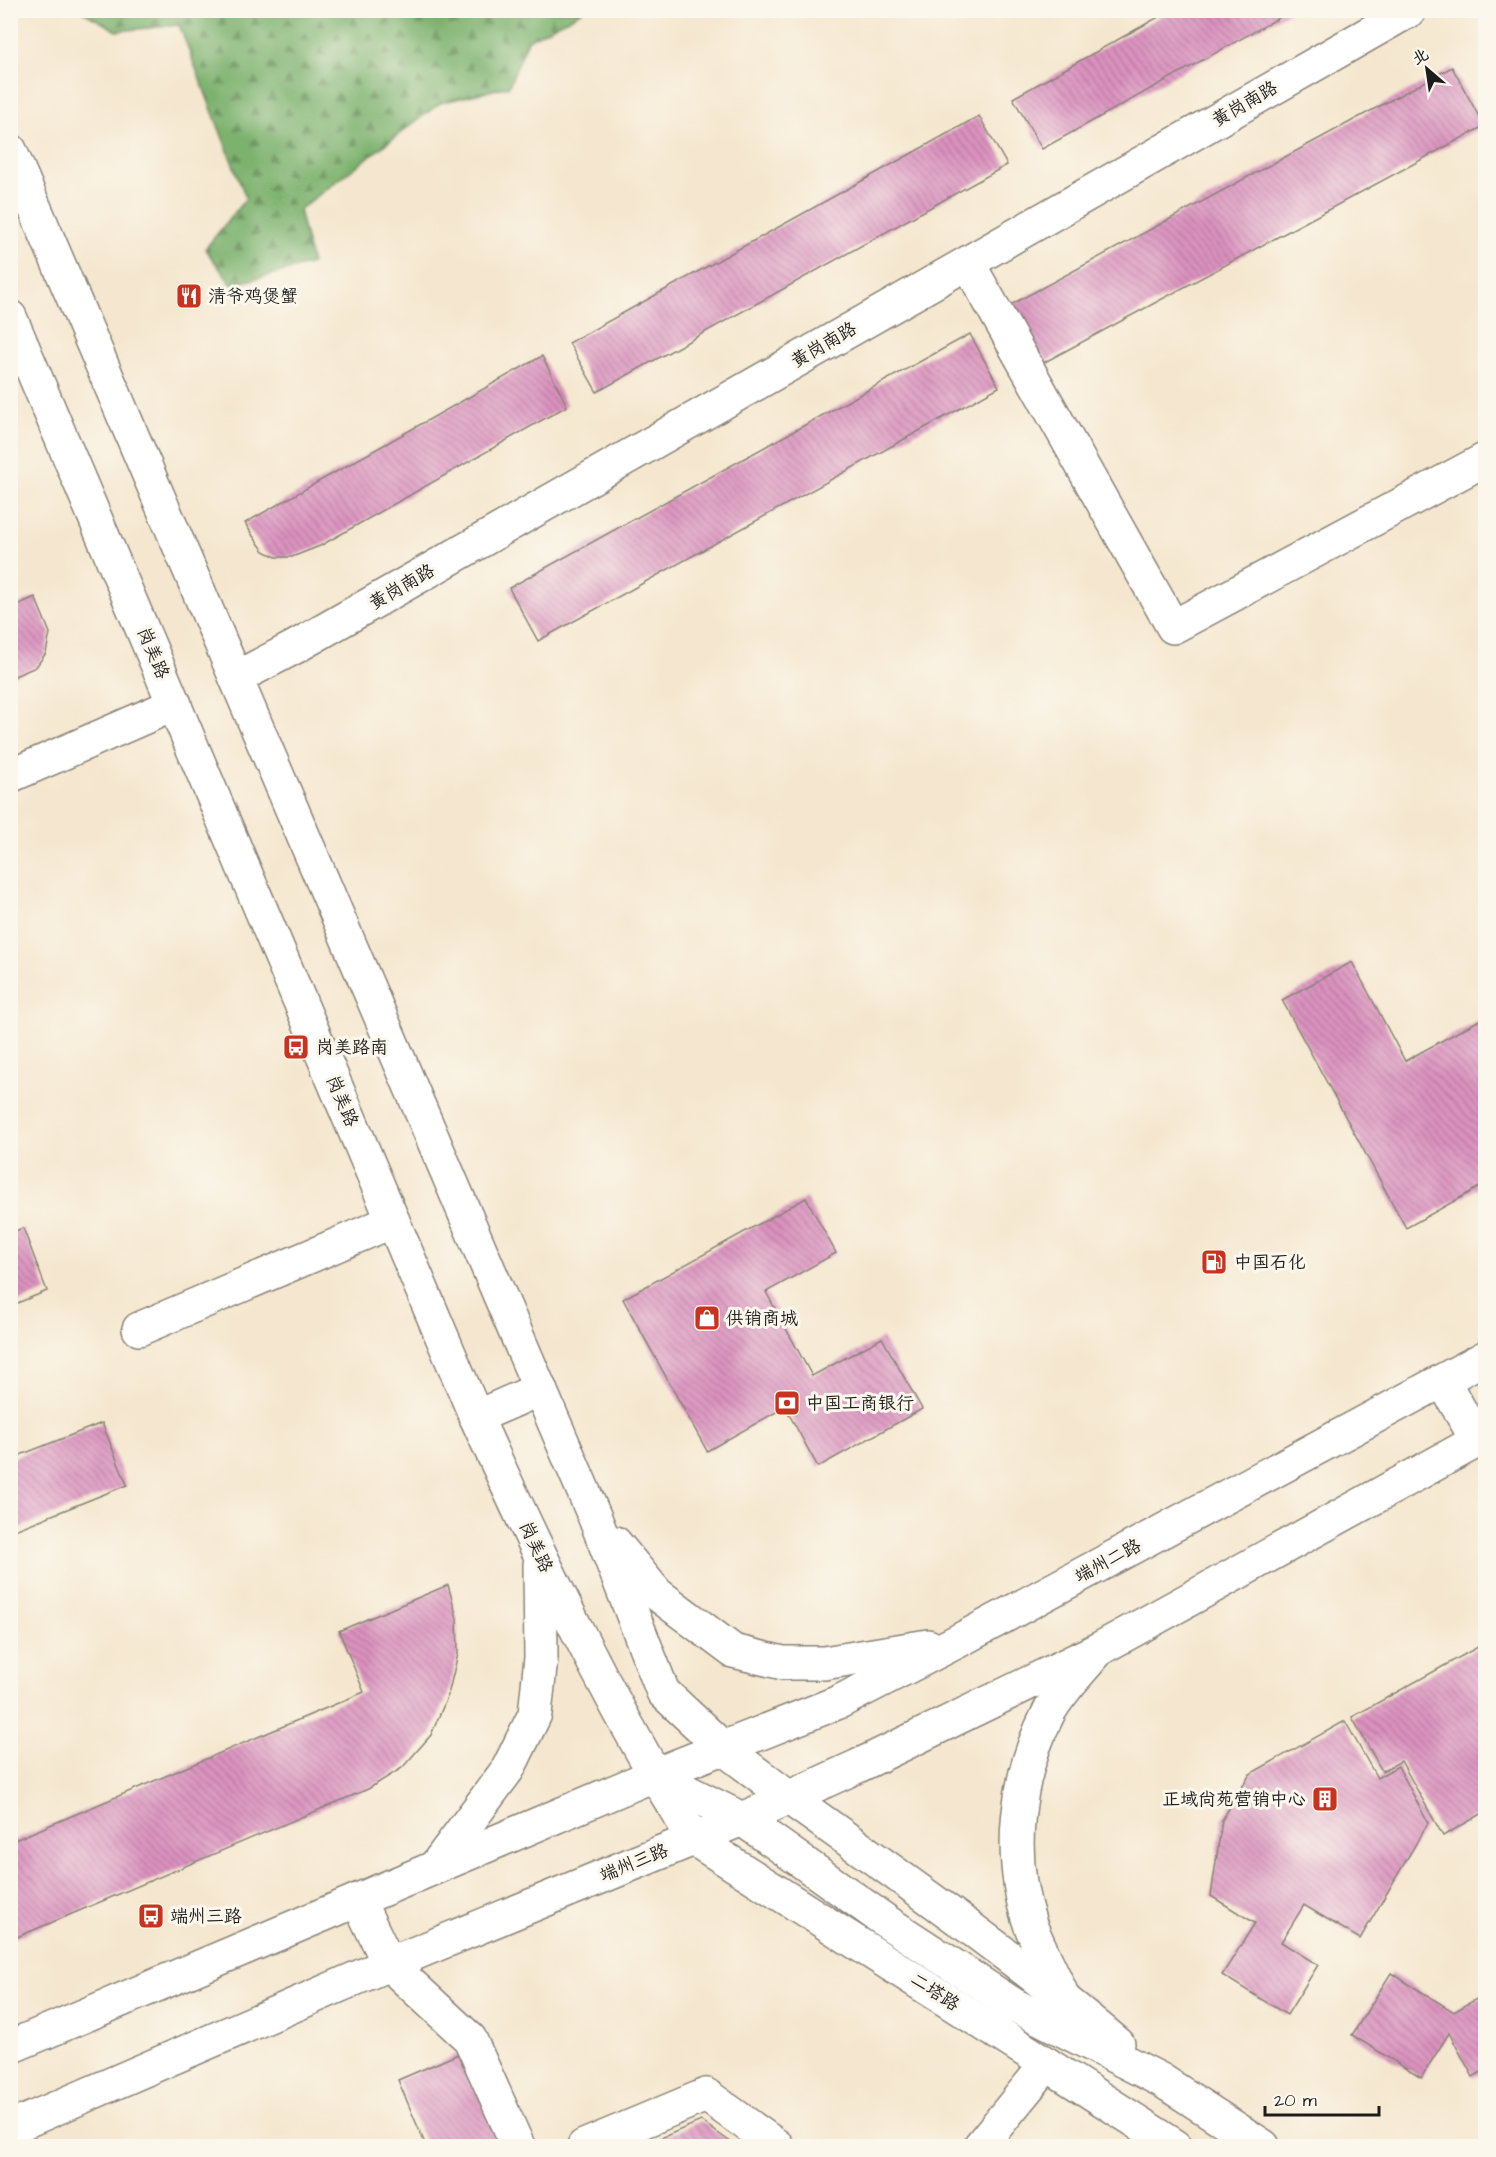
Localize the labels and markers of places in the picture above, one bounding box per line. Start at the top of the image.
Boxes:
restaurant icon: 清爷鸡煲蟹 [174,281,204,311]
place label: 清爷鸡煲蟹 [208,284,298,309]
bus stop icon: 岗美路南 [281,1032,311,1062]
place label: 岗美路南 [316,1035,388,1060]
fuel station icon: 中国石化 [1199,1247,1229,1277]
place label: 中国石化 [1234,1250,1306,1275]
shop icon: 供销商城 [692,1303,722,1333]
place label: 供销商城 [726,1306,798,1331]
bank icon: 中国工商银行 [772,1388,802,1418]
place label: 中国工商银行 [806,1391,914,1416]
building icon: 正域尚苑营销中心 [1310,1784,1340,1814]
place label: 正域尚苑营销中心 [1162,1787,1306,1812]
bus stop icon: 端州三路 [136,1901,166,1931]
place label: 端州三路 [170,1904,242,1929]

